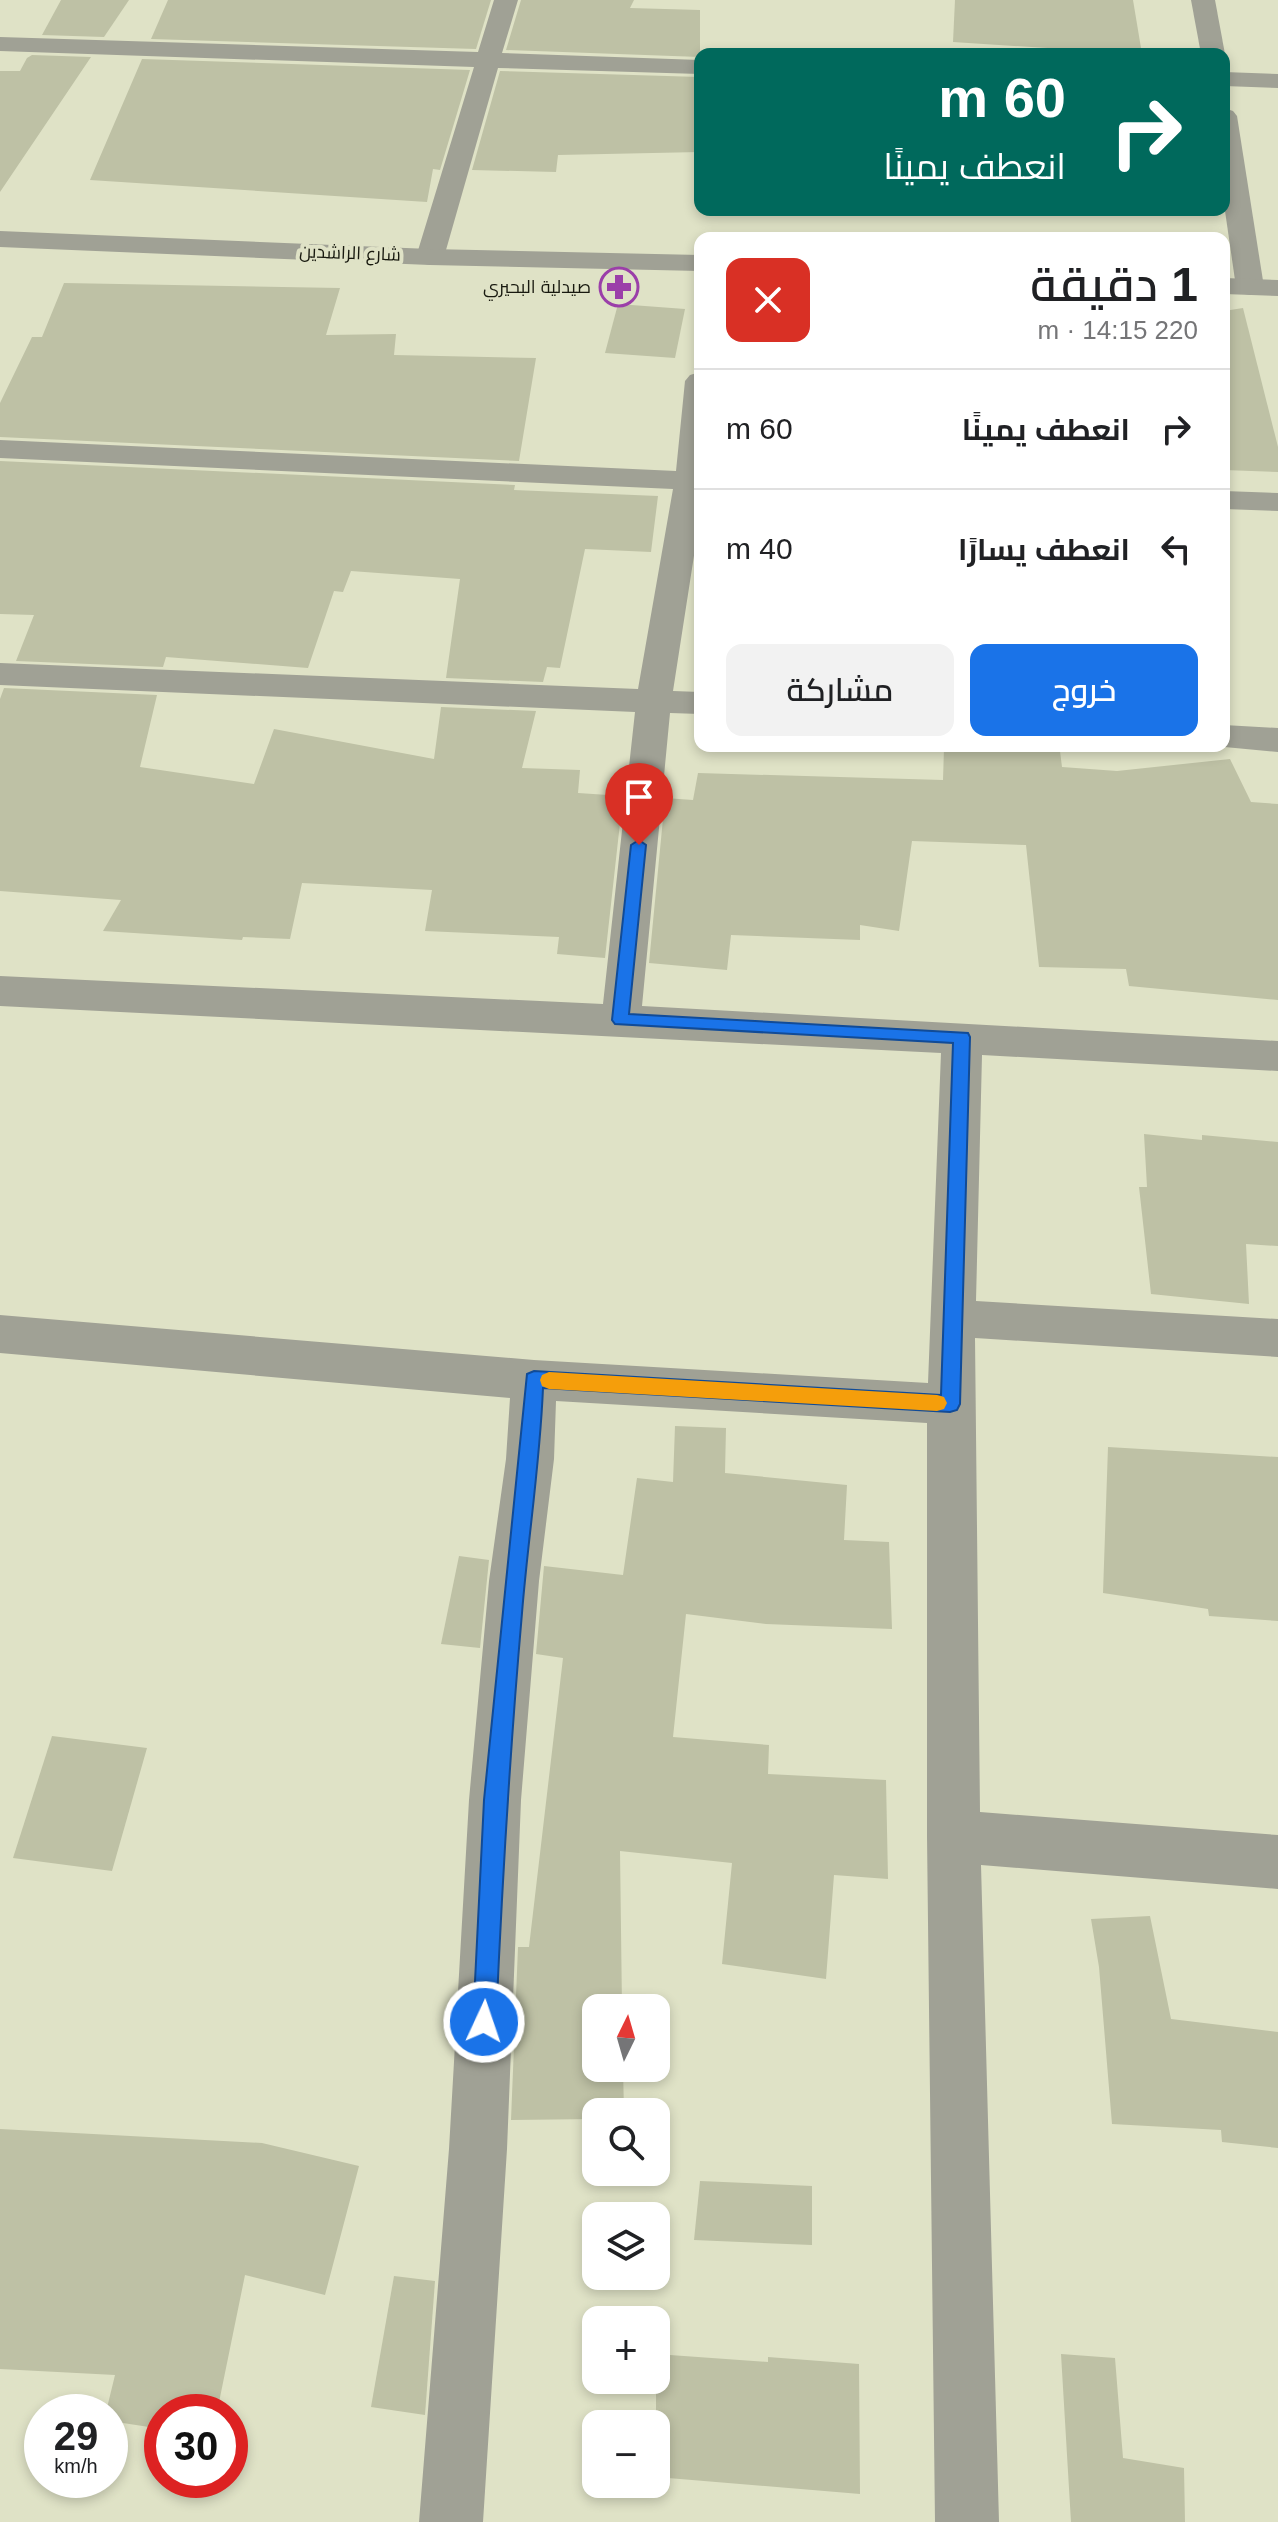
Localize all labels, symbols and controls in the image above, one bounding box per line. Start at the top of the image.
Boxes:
text: 60 m [938,66,1066,129]
icon: right [1094,80,1198,184]
text: انعطف يمينًا [883,146,1066,187]
street label: شارع الراشدين [299,241,401,267]
button: close [726,258,810,342]
text: 1 دقيقة [1030,258,1198,311]
pharmacy icon: صيدلية البحيري [598,266,640,308]
place label: صيدلية البحيري [483,277,591,301]
text: 220 m · 14:15 [1038,315,1198,345]
icon: right [1154,407,1198,451]
text: 60 m [726,412,793,445]
text: انعطف يمينًا [962,413,1130,446]
icon: left [1154,527,1198,571]
text: 40 m [726,532,793,565]
text: انعطف يسارًا [958,533,1130,566]
button: مشاركة [726,644,954,736]
button: خروج [970,644,1198,736]
pin [605,763,673,845]
icon: arrive [617,775,661,819]
position arrow [442,1980,526,2064]
north arrow [582,1994,670,2082]
map controls [582,1994,670,2498]
button: search [582,2098,670,2186]
button: layers [582,2202,670,2290]
button: + [582,2306,670,2394]
speed limit sign: 30 [144,2394,248,2498]
button: − [582,2410,670,2498]
text: 29 [54,2414,98,2458]
text: km/h [54,2455,98,2477]

